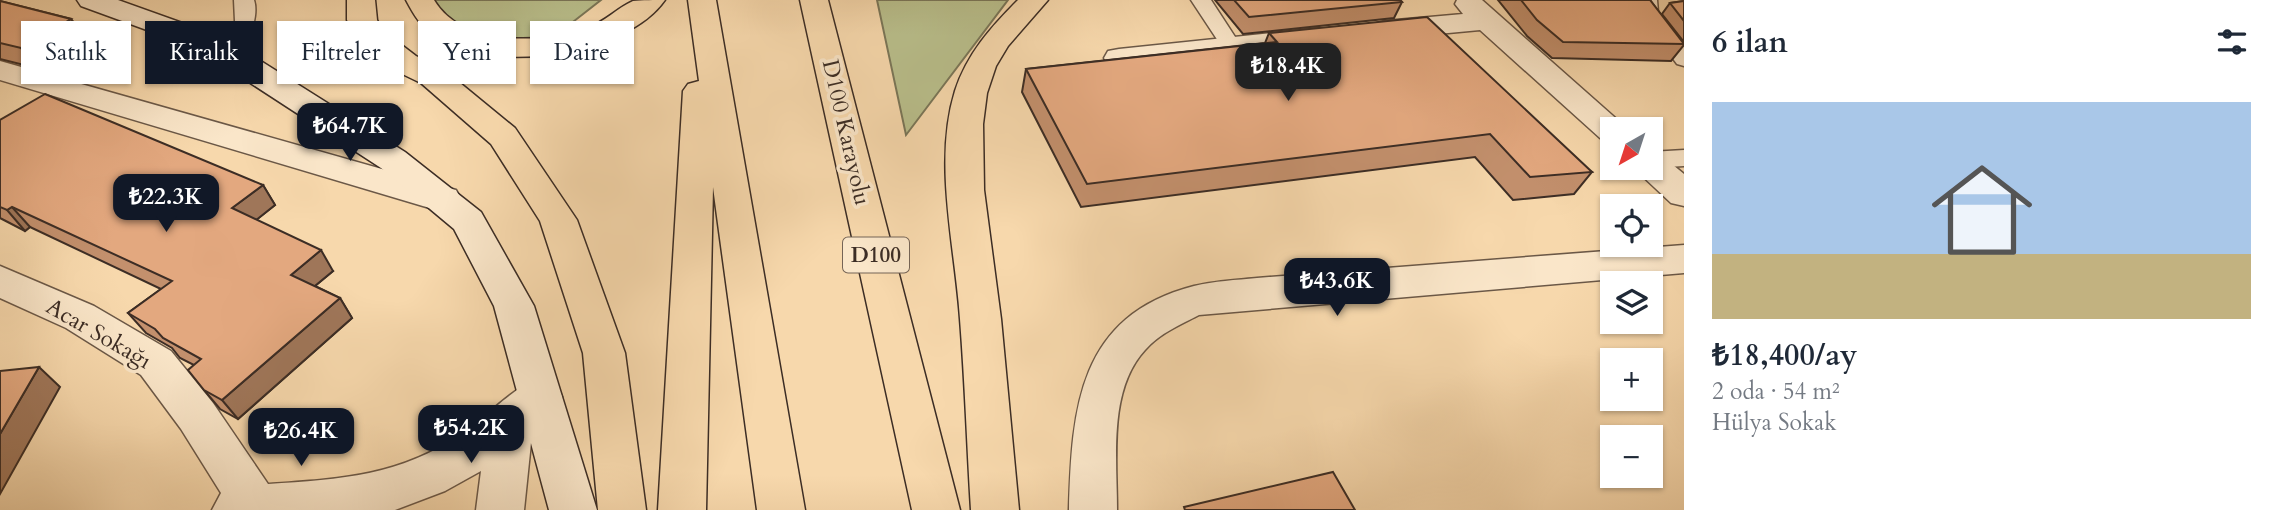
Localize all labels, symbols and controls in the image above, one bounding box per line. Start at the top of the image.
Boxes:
chip: Satılık [21,21,131,84]
chip: Kiralık [145,21,263,84]
chip: Filtreler [277,21,404,84]
chip: Yeni [418,21,516,84]
chip: Daire [530,21,634,84]
text: 6 ilan [1712,22,1788,63]
icon: filters [2213,23,2251,61]
pin: ₺18.4K [1231,43,1345,103]
text: ₺18.4K [1251,50,1325,81]
street label: D100 Karayolu [815,56,878,208]
pin: ₺64.7K [293,104,407,163]
text: ₺64.7K [313,110,387,141]
north arrow [1600,117,1662,180]
map controls [1600,117,1663,488]
icon: home [1919,147,2045,273]
pin: ₺22.3K [109,174,223,234]
text: ₺22.3K [129,181,203,212]
button: locate [1600,194,1663,257]
road number: D100 [843,238,909,272]
pin: ₺43.6K [1280,258,1394,318]
text: ₺43.6K [1300,265,1374,296]
button: layers [1600,271,1663,334]
street label: Acar Sokağı [40,291,157,376]
text: ₺18,400/ay [1712,335,1857,376]
button: + [1600,348,1663,411]
text: 2 oda · 54 m² [1712,376,1840,407]
pin: ₺54.2K [414,406,528,465]
text: Hülya Sokak [1712,407,1836,438]
pin: ₺26.4K [244,408,358,468]
text: ₺54.2K [434,412,508,443]
text: ₺26.4K [264,415,338,446]
button: − [1600,425,1663,488]

